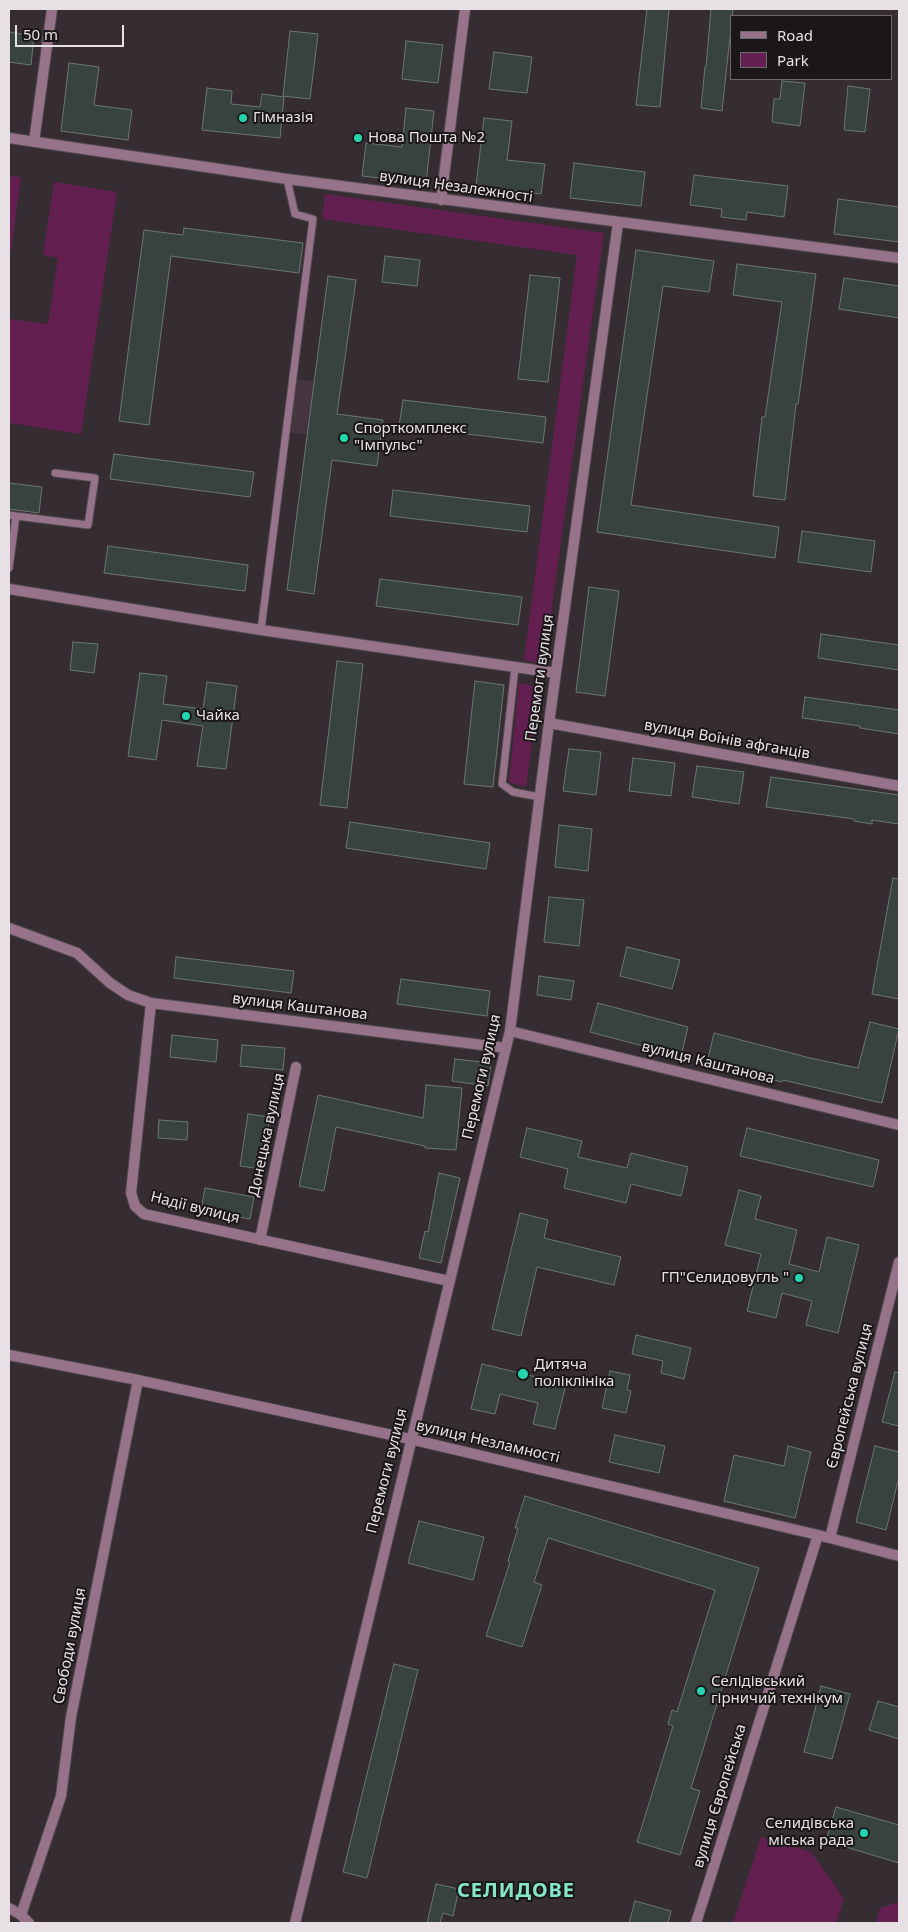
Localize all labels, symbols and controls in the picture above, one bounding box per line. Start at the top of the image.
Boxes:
scale bar [18,15,126,47]
legend [730,15,893,80]
text: 50 m [23,24,58,44]
text: Road [777,25,813,45]
text: Park [777,50,809,70]
place label: Гімназія [253,109,313,127]
marker: Гімназія [237,112,249,124]
place label: Нова Пошта №2 [368,129,485,147]
marker: Нова Пошта №2 [352,132,364,144]
street label: вулиця Незалежності [378,167,534,207]
place label: Спорткомплекс "Імпульс" [354,420,467,455]
marker: Спорткомплекс "Імпульс" [338,432,350,444]
street label: Перемоги вулиця [522,613,558,743]
place label: Чайка [196,707,240,725]
marker: Чайка [180,710,192,722]
street label: вулиця Воїнів афганців [643,717,811,763]
street label: вулиця Каштанова [231,990,369,1024]
street label: Перемоги вулиця [459,1013,505,1141]
street label: вулиця Каштанова [640,1038,776,1088]
street label: Донецька вулиця [245,1072,289,1198]
street label: Надії вулиця [148,1188,242,1228]
place label: ГП"Селидовугль " [661,1269,789,1287]
marker: ГП"Селидовугль " [793,1272,805,1284]
street label: Європейська вулиця [823,1321,877,1471]
place label: Дитяча поліклініка [534,1356,614,1391]
marker: Дитяча поліклініка [516,1367,530,1381]
street label: Перемоги вулиця [363,1407,411,1535]
street label: вулиця Незламності [414,1417,562,1467]
street label: Свободи вулиця [50,1586,90,1706]
place label: Селідівський гірничий технікум [711,1673,843,1708]
marker: Селідівський гірничий технікум [695,1685,707,1697]
street label: вулиця Європейська [690,1722,750,1870]
place label: Селидівська міська рада [765,1815,854,1850]
marker: Селидівська міська рада [858,1827,870,1839]
district label: СЕЛИДОВЕ [456,1879,576,1903]

